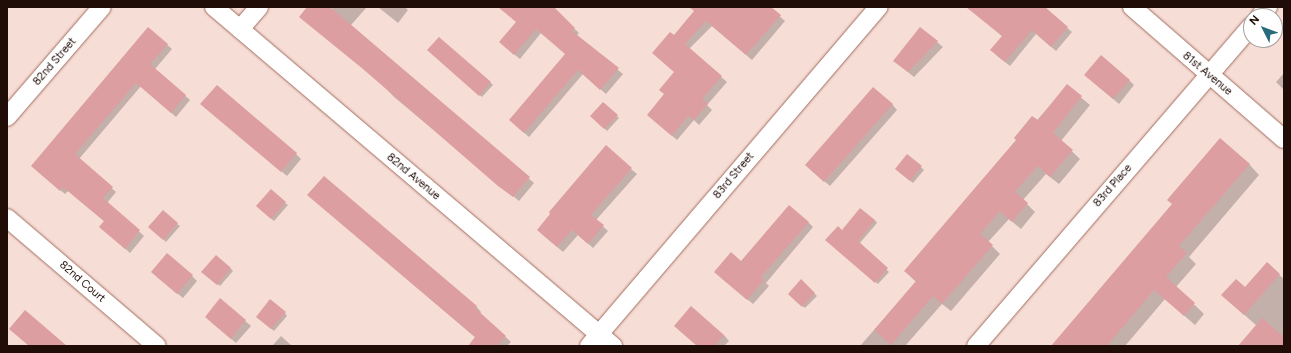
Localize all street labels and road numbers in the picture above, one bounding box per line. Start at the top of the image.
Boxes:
street label: 82nd Street [31,35,79,89]
street label: 81st Avenue [1180,50,1234,98]
street label: 83rd Street [711,150,757,202]
street label: 82nd Avenue [384,151,442,203]
street label: 83rd Place [1091,162,1135,210]
street label: 82nd Court [56,258,108,306]

